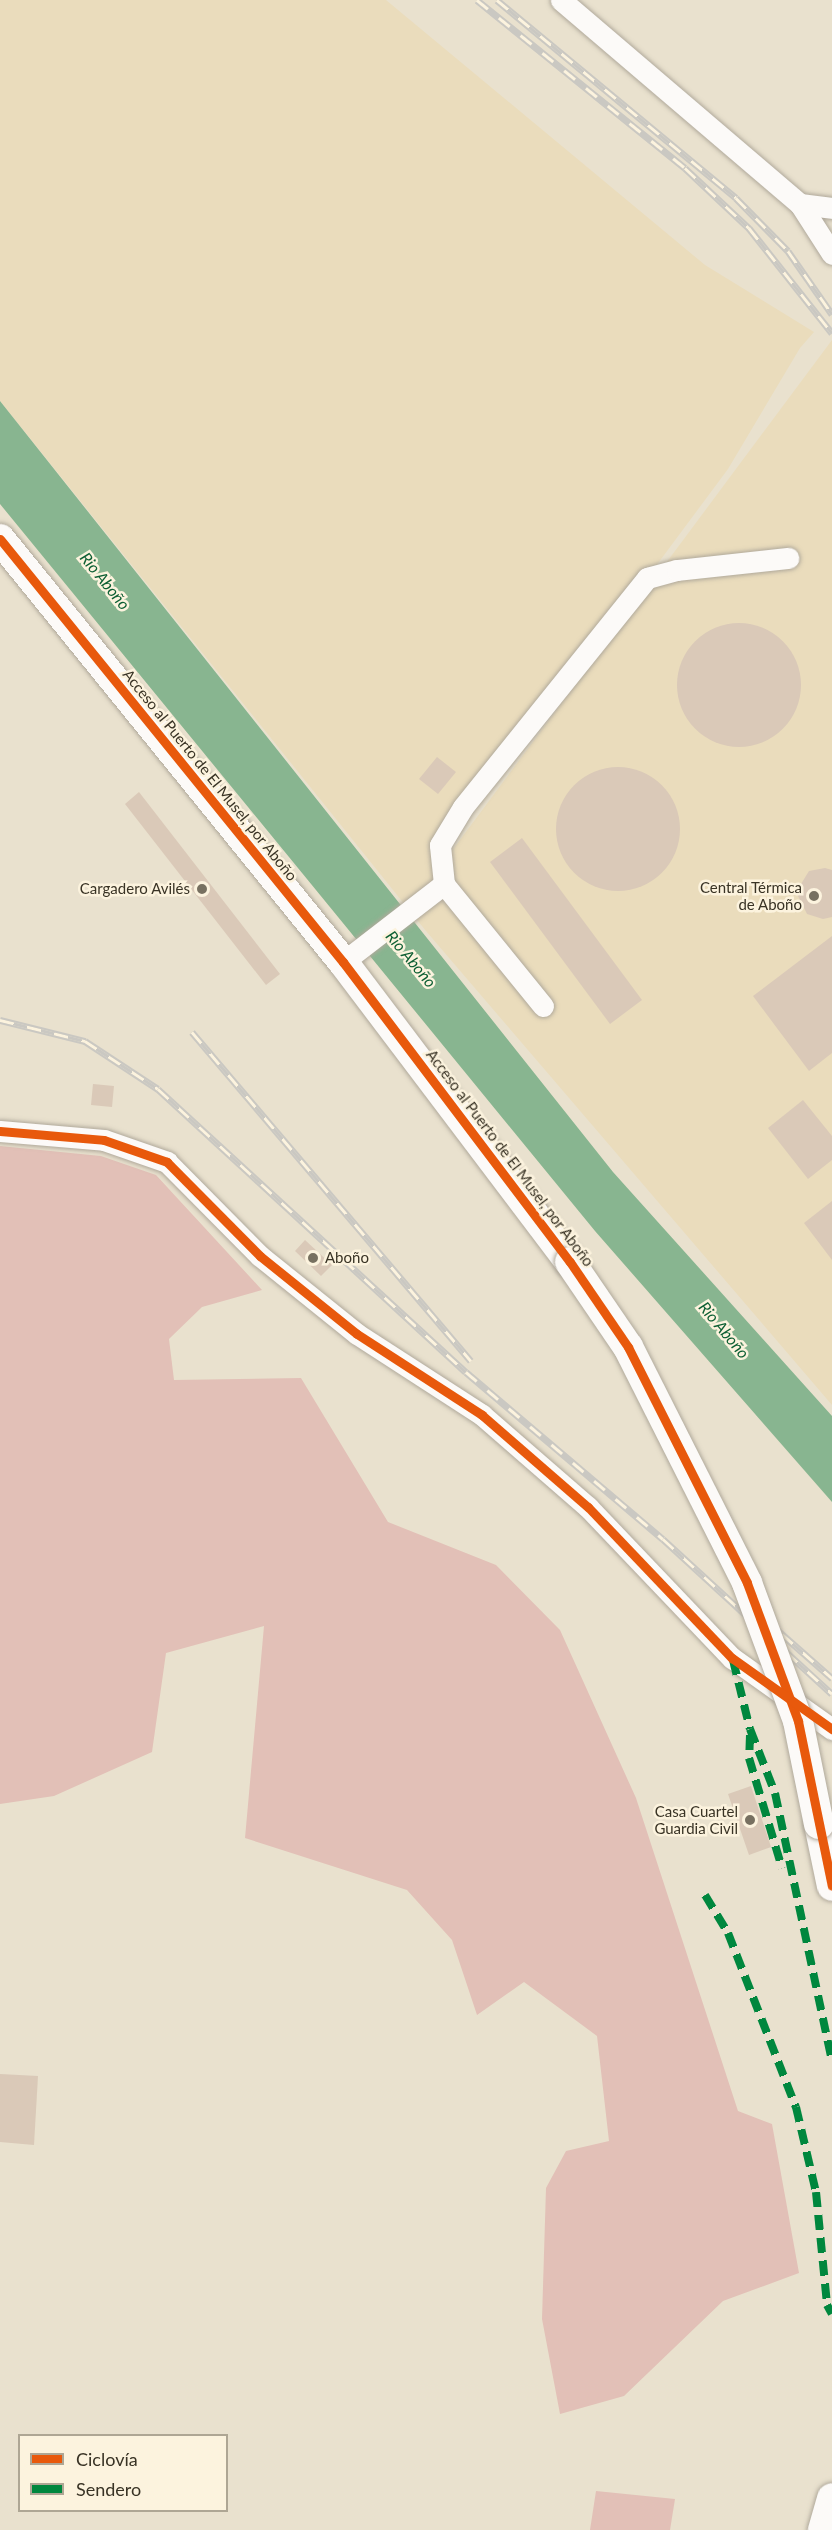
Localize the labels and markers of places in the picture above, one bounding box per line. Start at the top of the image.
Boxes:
place label: Central Térmica de Aboño [699,878,802,913]
place label: Cargadero Avilés [79,880,190,898]
marker: Cargadero Avilés [195,882,209,896]
marker: Central Térmica de Aboño [807,889,821,903]
place label: Aboño [325,1249,369,1267]
marker: Aboño [306,1251,320,1265]
place label: Casa Cuartel Guardia Civil [654,1802,738,1837]
marker: Casa Cuartel Guardia Civil [743,1813,757,1827]

